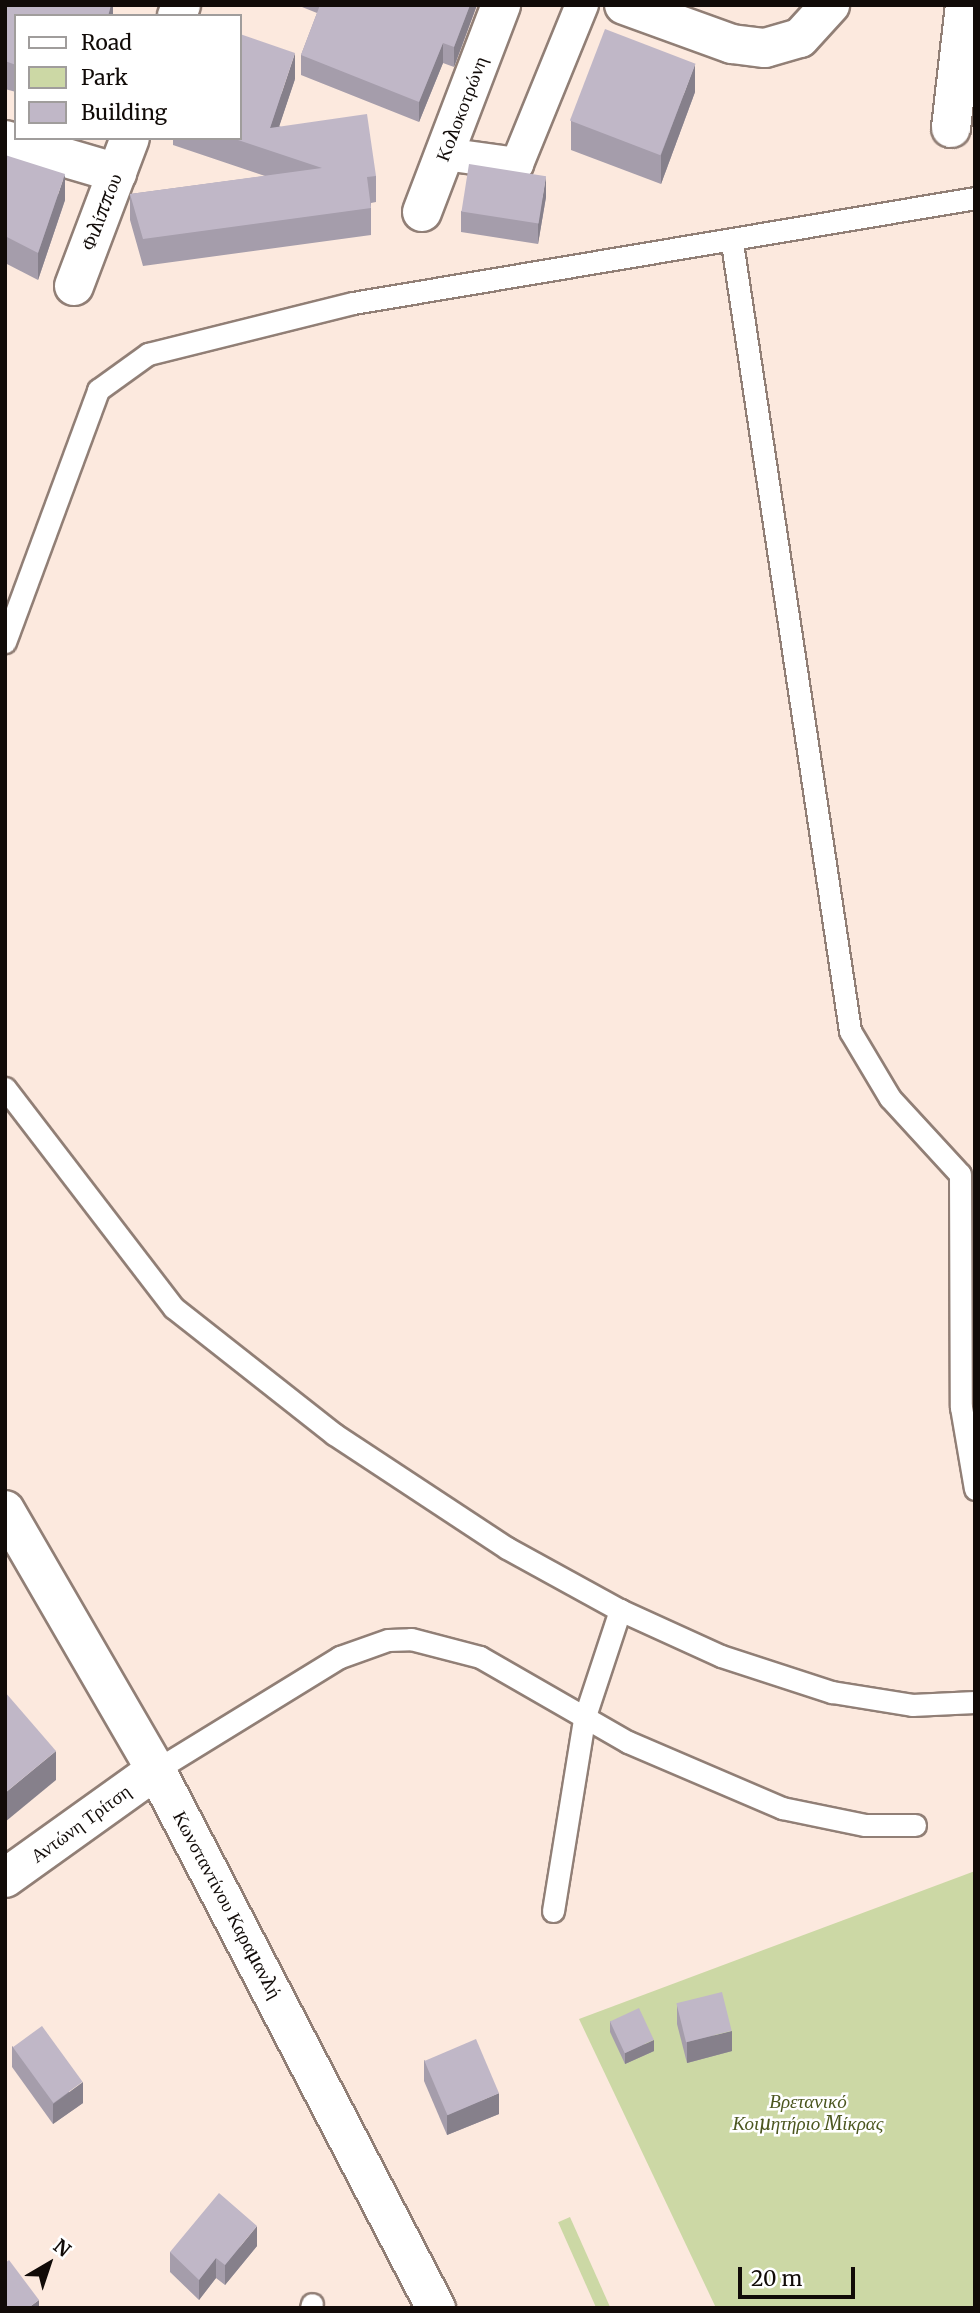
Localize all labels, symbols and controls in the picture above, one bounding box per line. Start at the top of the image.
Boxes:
legend [14,14,242,140]
text: Road [81,29,132,56]
street label: Κολοκοτρώνη [432,53,492,165]
text: Park [81,64,128,91]
text: Building [81,99,167,126]
street label: Φιλίππου [77,170,127,254]
street label: Αντώνη Τρίτση [27,1780,135,1868]
street label: Κωνσταντίνου Καραμανλή [168,1807,286,2003]
park label: Βρετανικό Κοιμητήριο Μίκρας [732,2091,884,2135]
north arrow [14,2229,84,2299]
text: N [49,2234,76,2262]
scale bar [742,2254,859,2298]
text: 20 m [751,2265,802,2292]

